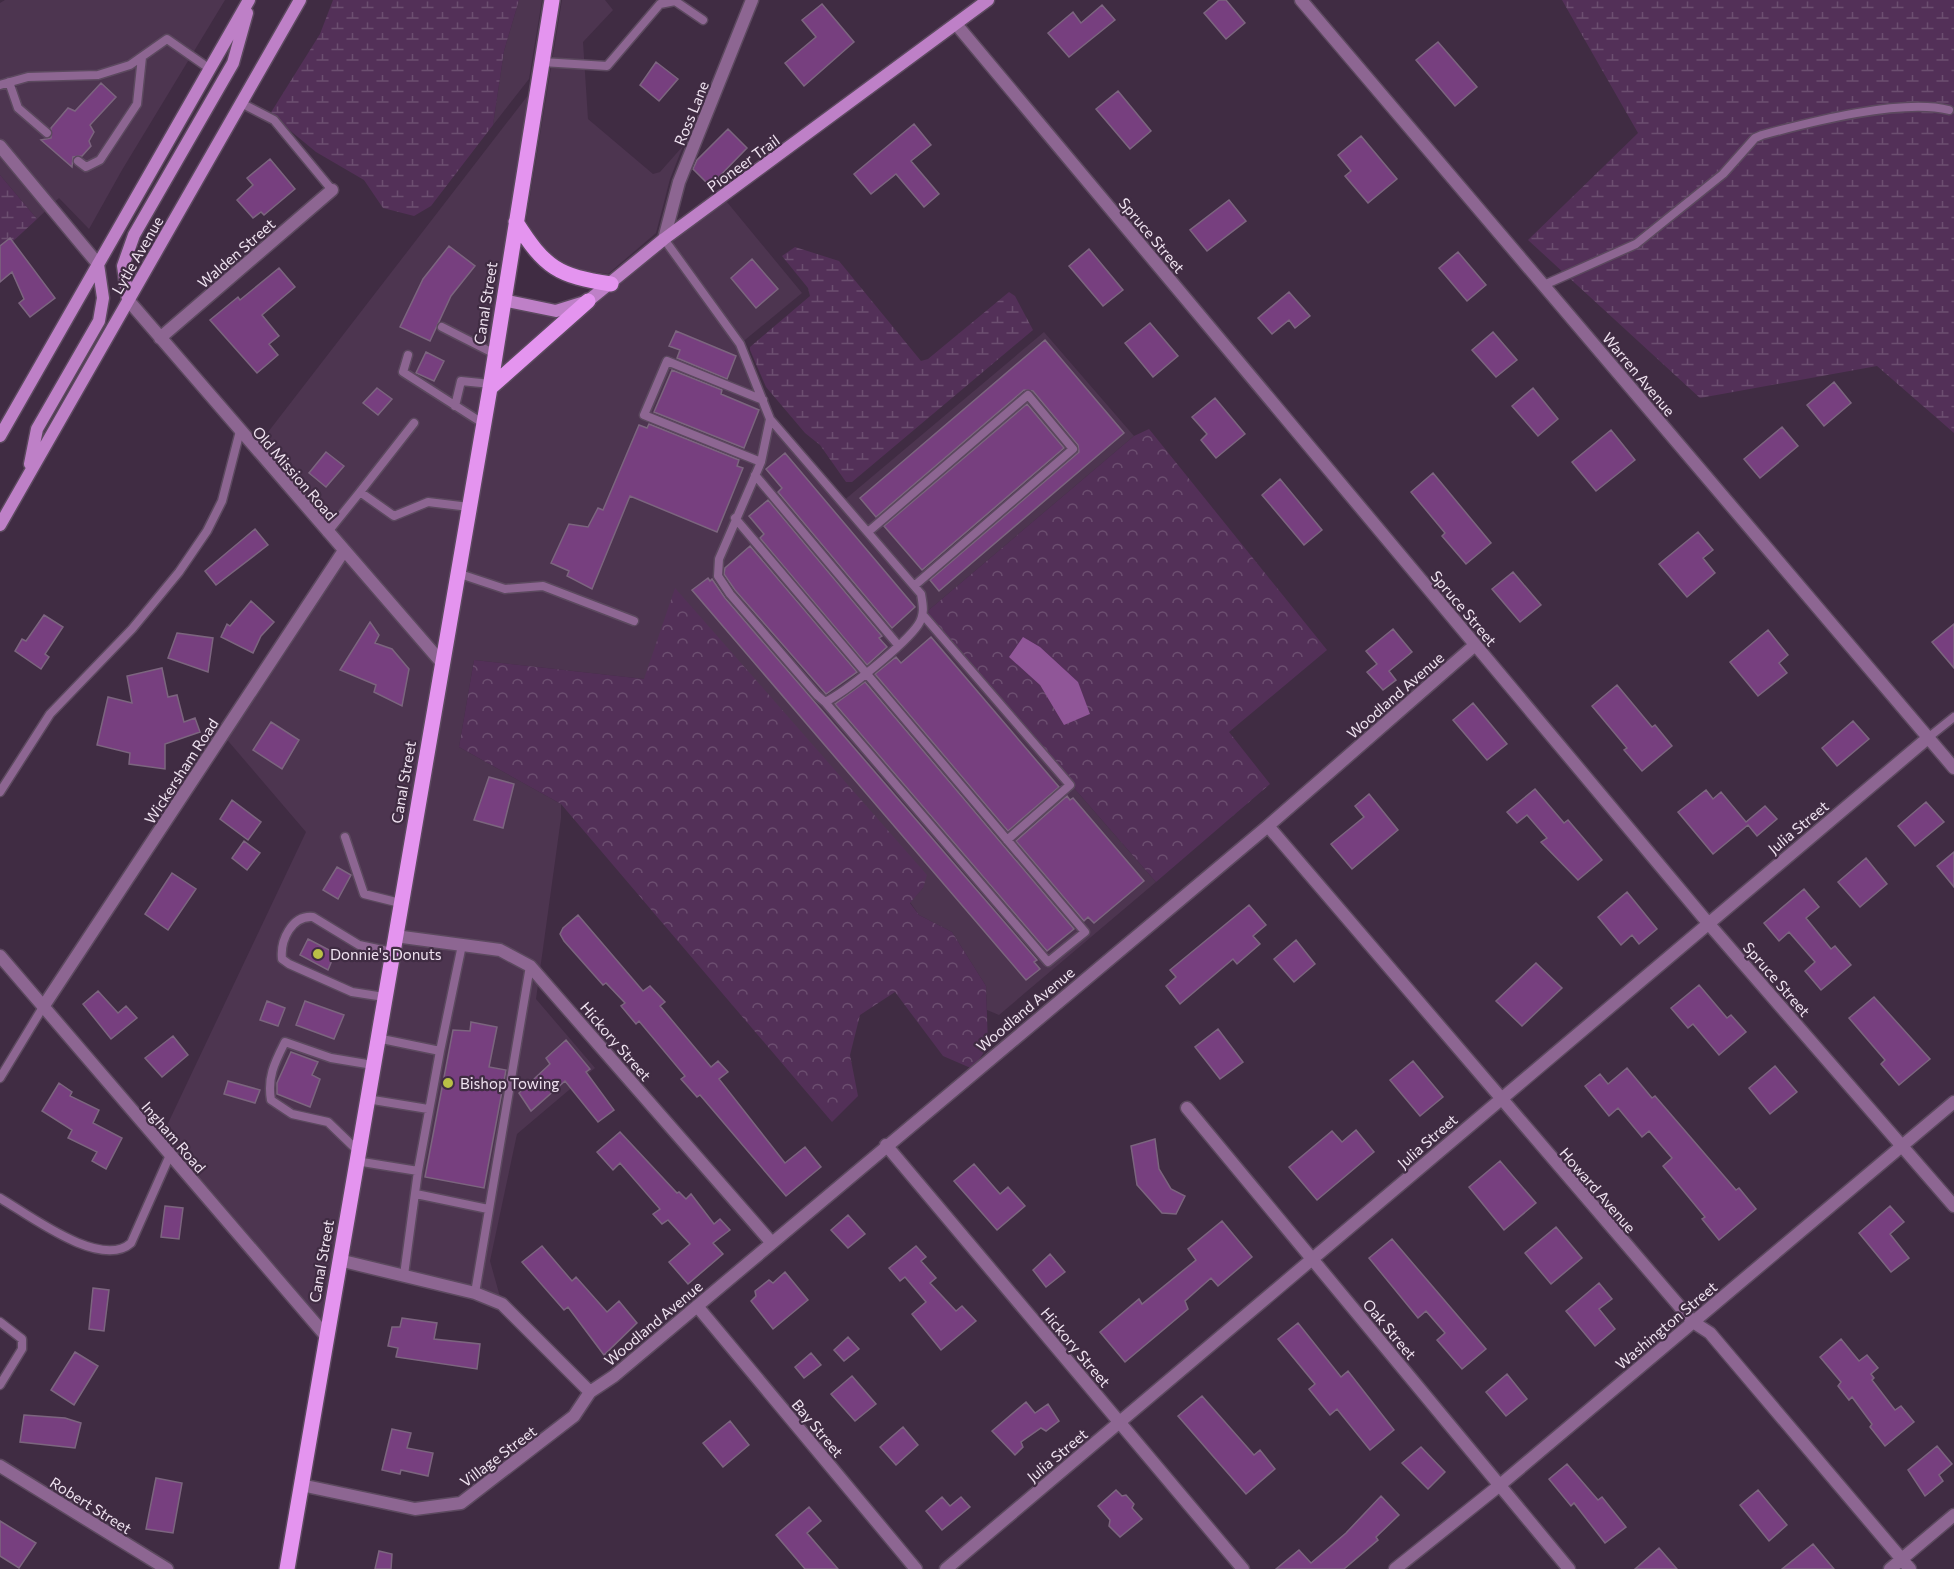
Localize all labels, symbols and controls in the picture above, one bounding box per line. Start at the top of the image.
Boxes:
street label: Ross Lane [670,78,712,148]
street label: Pioneer Trail [703,131,783,195]
street label: Spruce Street [1115,194,1189,276]
street label: Lytle Avenue [108,213,167,297]
street label: Walden Street [194,215,278,291]
street label: Canal Street [470,260,500,346]
street label: Warren Avenue [1599,329,1679,419]
street label: Old Mission Road [249,422,341,524]
street label: Spruce Street [1427,567,1501,649]
street label: Woodland Avenue [1343,648,1447,742]
street label: Wickersham Road [140,715,222,827]
street label: Canal Street [387,739,419,825]
street label: Julia Street [1764,796,1832,858]
street label: Spruce Street [1740,938,1814,1020]
place label: Donnie's Donuts [330,945,442,963]
marker: Donnie's Donuts [311,947,325,961]
street label: Woodland Avenue [972,963,1078,1055]
street label: Hickory Street [577,998,655,1084]
place label: Bishop Towing [460,1074,559,1092]
marker: Bishop Towing [441,1076,455,1090]
street label: Ingham Road [138,1098,210,1176]
street label: Julia Street [1393,1110,1461,1172]
street label: Howard Avenue [1556,1144,1640,1236]
street label: Canal Street [305,1218,337,1304]
street label: Woodland Avenue [600,1277,706,1369]
street label: Washington Street [1611,1277,1721,1373]
street label: Oak Street [1359,1295,1421,1363]
street label: Hickory Street [1038,1304,1114,1390]
street label: Bay Street [788,1395,848,1461]
street label: Village Street [456,1421,540,1491]
street label: Julia Street [1023,1424,1091,1486]
street label: Robert Street [47,1473,135,1537]

